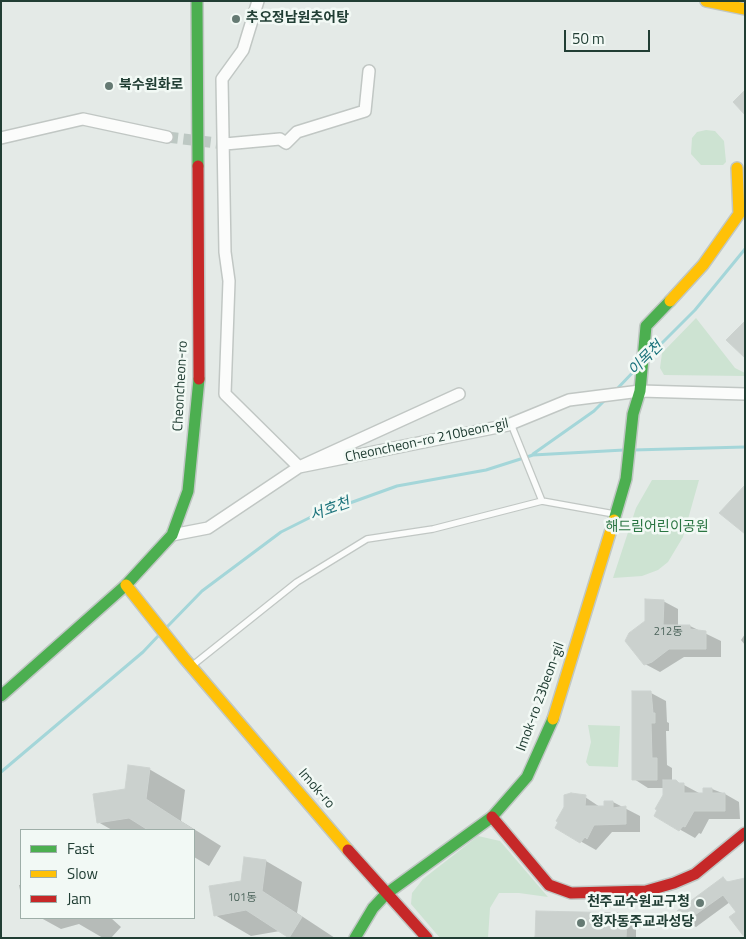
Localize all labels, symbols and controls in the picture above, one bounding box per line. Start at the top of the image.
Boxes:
place label: 추오정남원추어탕 [246,11,349,27]
marker: 추오정남원추어탕 [230,13,242,25]
scale bar [566,20,652,52]
text: 50 m [572,27,605,50]
place label: 북수원화로 [119,78,183,94]
marker: 북수원화로 [103,80,115,92]
water label: 이목천 [625,338,667,380]
street label: Cheoncheon-ro [170,340,192,432]
street label: Cheoncheon-ro 210beon-gil [344,415,510,467]
water label: 서호천 [307,494,353,526]
park label: 해드림어린이공원 [605,520,709,536]
house number: 212동 [654,625,682,639]
street label: Imok-ro 23beon-gil [513,640,569,754]
street label: Imok-ro [294,766,338,812]
legend [20,829,195,919]
text: Fast [67,837,94,860]
text: Slow [67,862,98,885]
text: Jam [67,887,91,910]
house number: 101동 [228,891,256,905]
place label: 천주교수원교구청 [587,895,690,911]
marker: 천주교수원교구청 [694,897,706,909]
place label: 정자동주교과성당 [591,915,694,931]
marker: 정자동주교과성당 [575,917,587,929]

